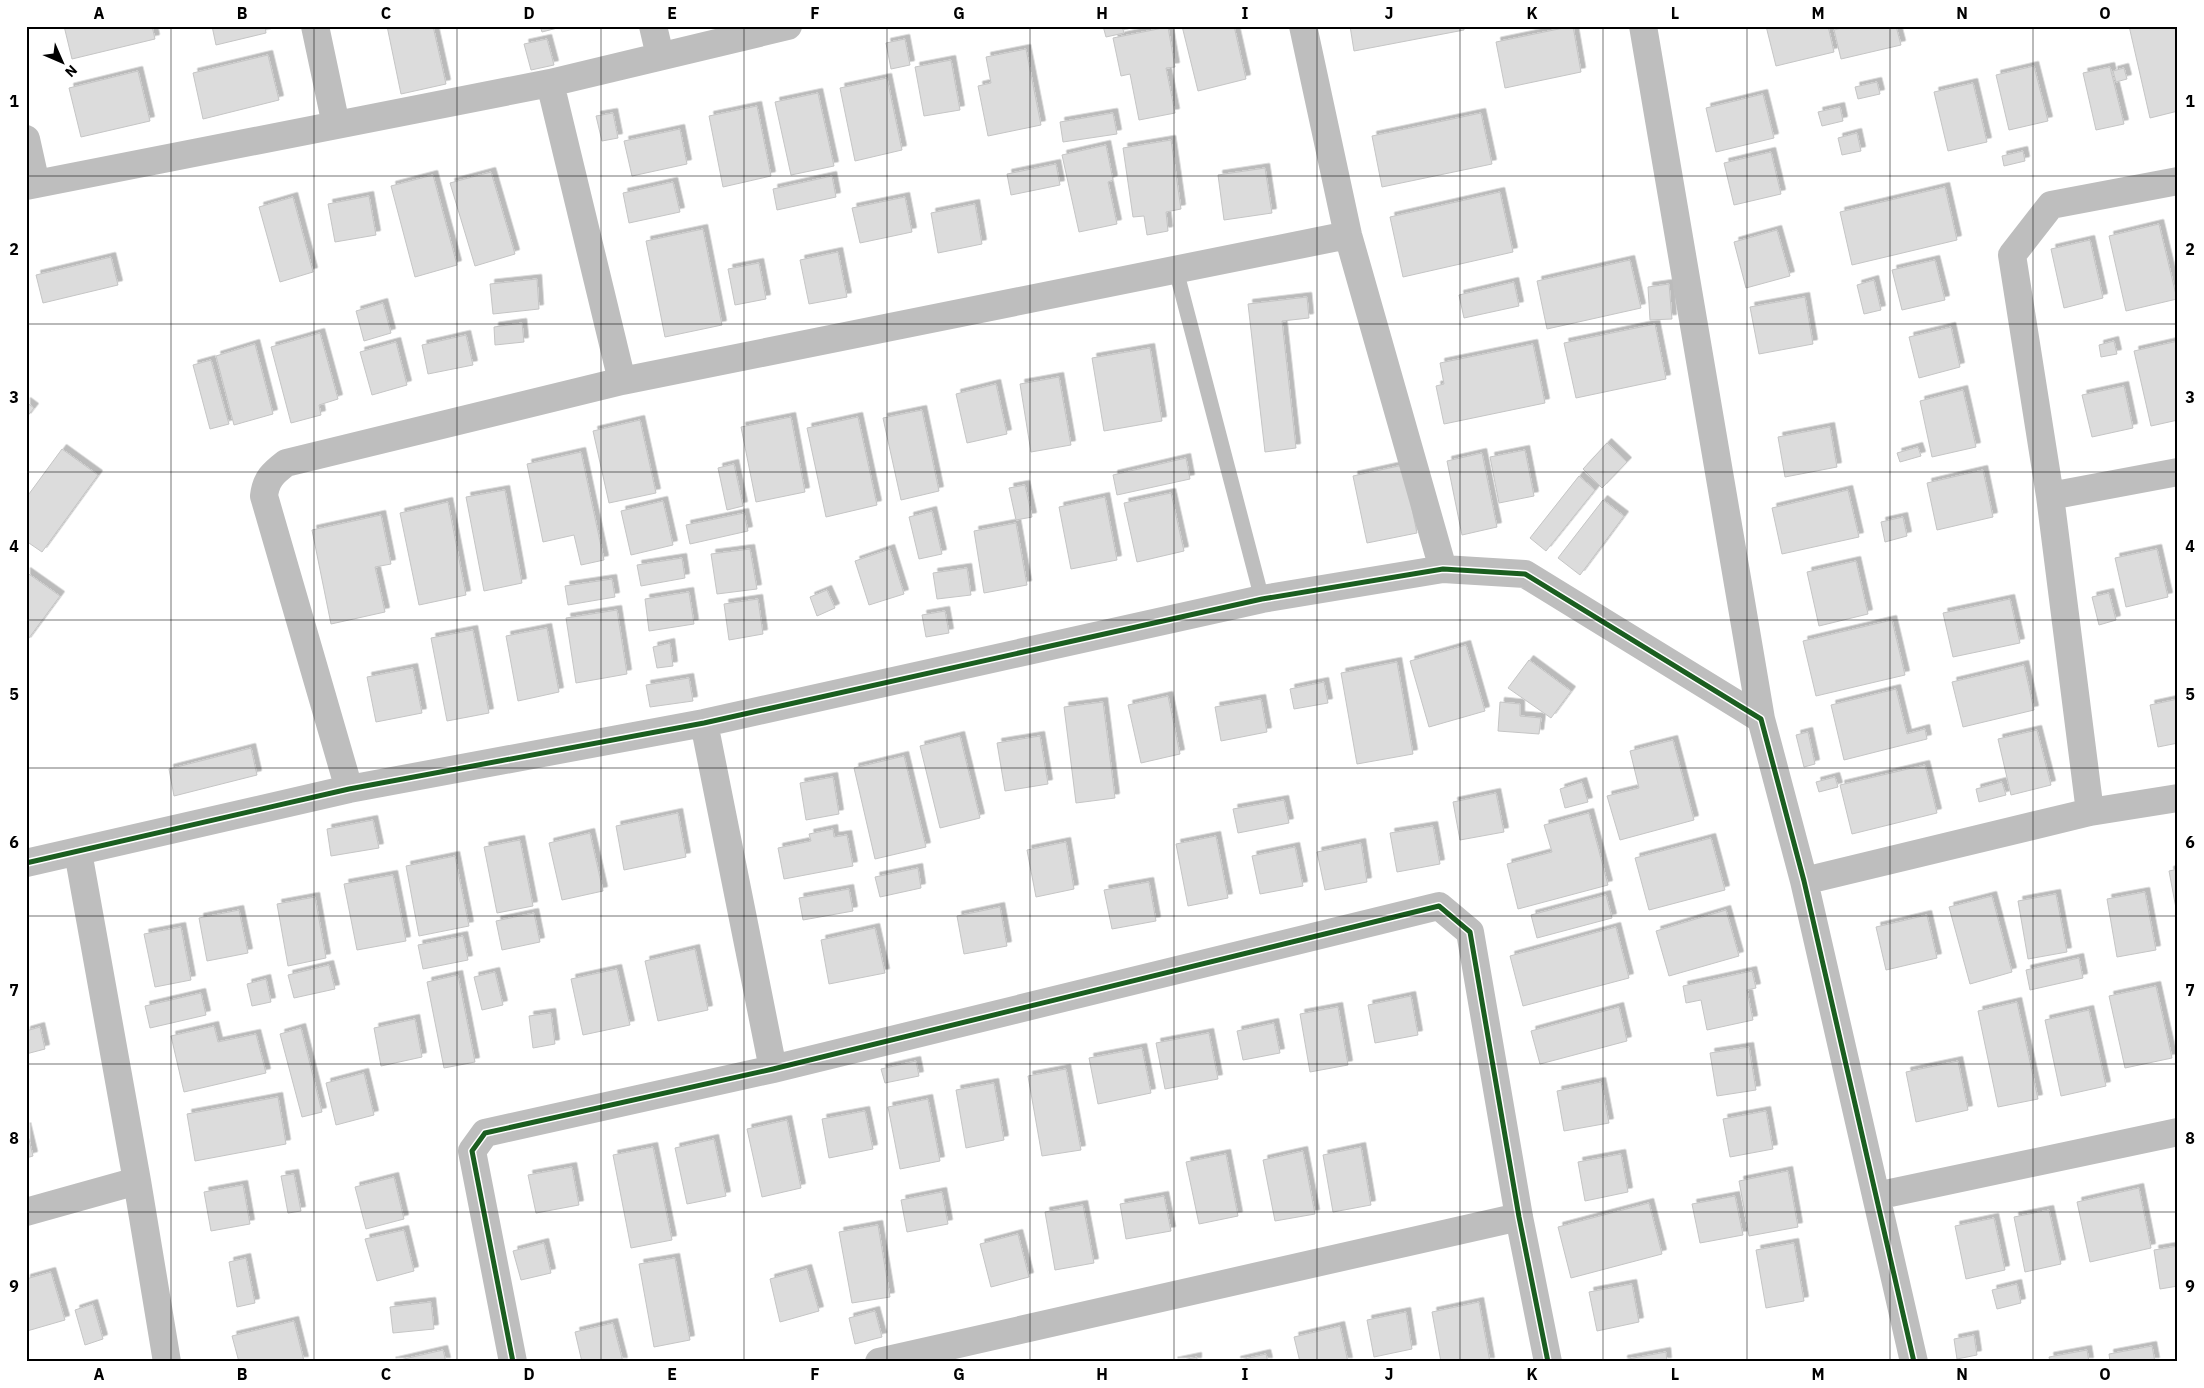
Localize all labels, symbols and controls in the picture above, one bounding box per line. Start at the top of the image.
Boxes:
text: A [94,3,105,23]
text: B [237,3,248,23]
text: C [381,3,391,23]
text: D [523,3,535,23]
text: E [667,3,677,23]
text: F [810,3,820,23]
text: G [953,3,965,23]
text: H [1096,3,1108,23]
text: I [1242,3,1249,23]
text: J [1385,3,1393,23]
text: K [1526,3,1538,23]
text: L [1671,3,1679,23]
text: M [1811,3,1825,23]
text: N [1956,3,1968,23]
text: O [2099,3,2111,23]
north arrow [38,38,88,88]
text: N [61,61,81,81]
text: 1 [9,91,19,111]
text: 1 [2185,91,2195,111]
text: 2 [9,239,19,259]
text: 2 [2185,239,2195,259]
text: 3 [9,387,19,407]
text: 3 [2185,387,2195,407]
text: 4 [9,536,19,556]
text: 4 [2185,536,2195,556]
text: 5 [9,684,19,704]
text: 5 [2185,684,2195,704]
text: 6 [9,832,19,852]
text: 6 [2185,832,2195,852]
text: 7 [9,980,19,1000]
text: 7 [2185,980,2195,1000]
text: 8 [9,1128,19,1148]
text: 8 [2185,1128,2195,1148]
text: 9 [9,1276,19,1296]
text: 9 [2185,1276,2195,1296]
text: A [94,1364,105,1384]
text: B [237,1364,248,1384]
text: C [381,1364,391,1384]
text: D [523,1364,535,1384]
text: E [667,1364,677,1384]
text: F [810,1364,820,1384]
text: G [953,1364,965,1384]
text: H [1096,1364,1108,1384]
text: I [1242,1364,1249,1384]
text: J [1385,1364,1393,1384]
text: K [1526,1364,1538,1384]
text: L [1671,1364,1679,1384]
text: M [1811,1364,1825,1384]
text: N [1956,1364,1968,1384]
text: O [2099,1364,2111,1384]

